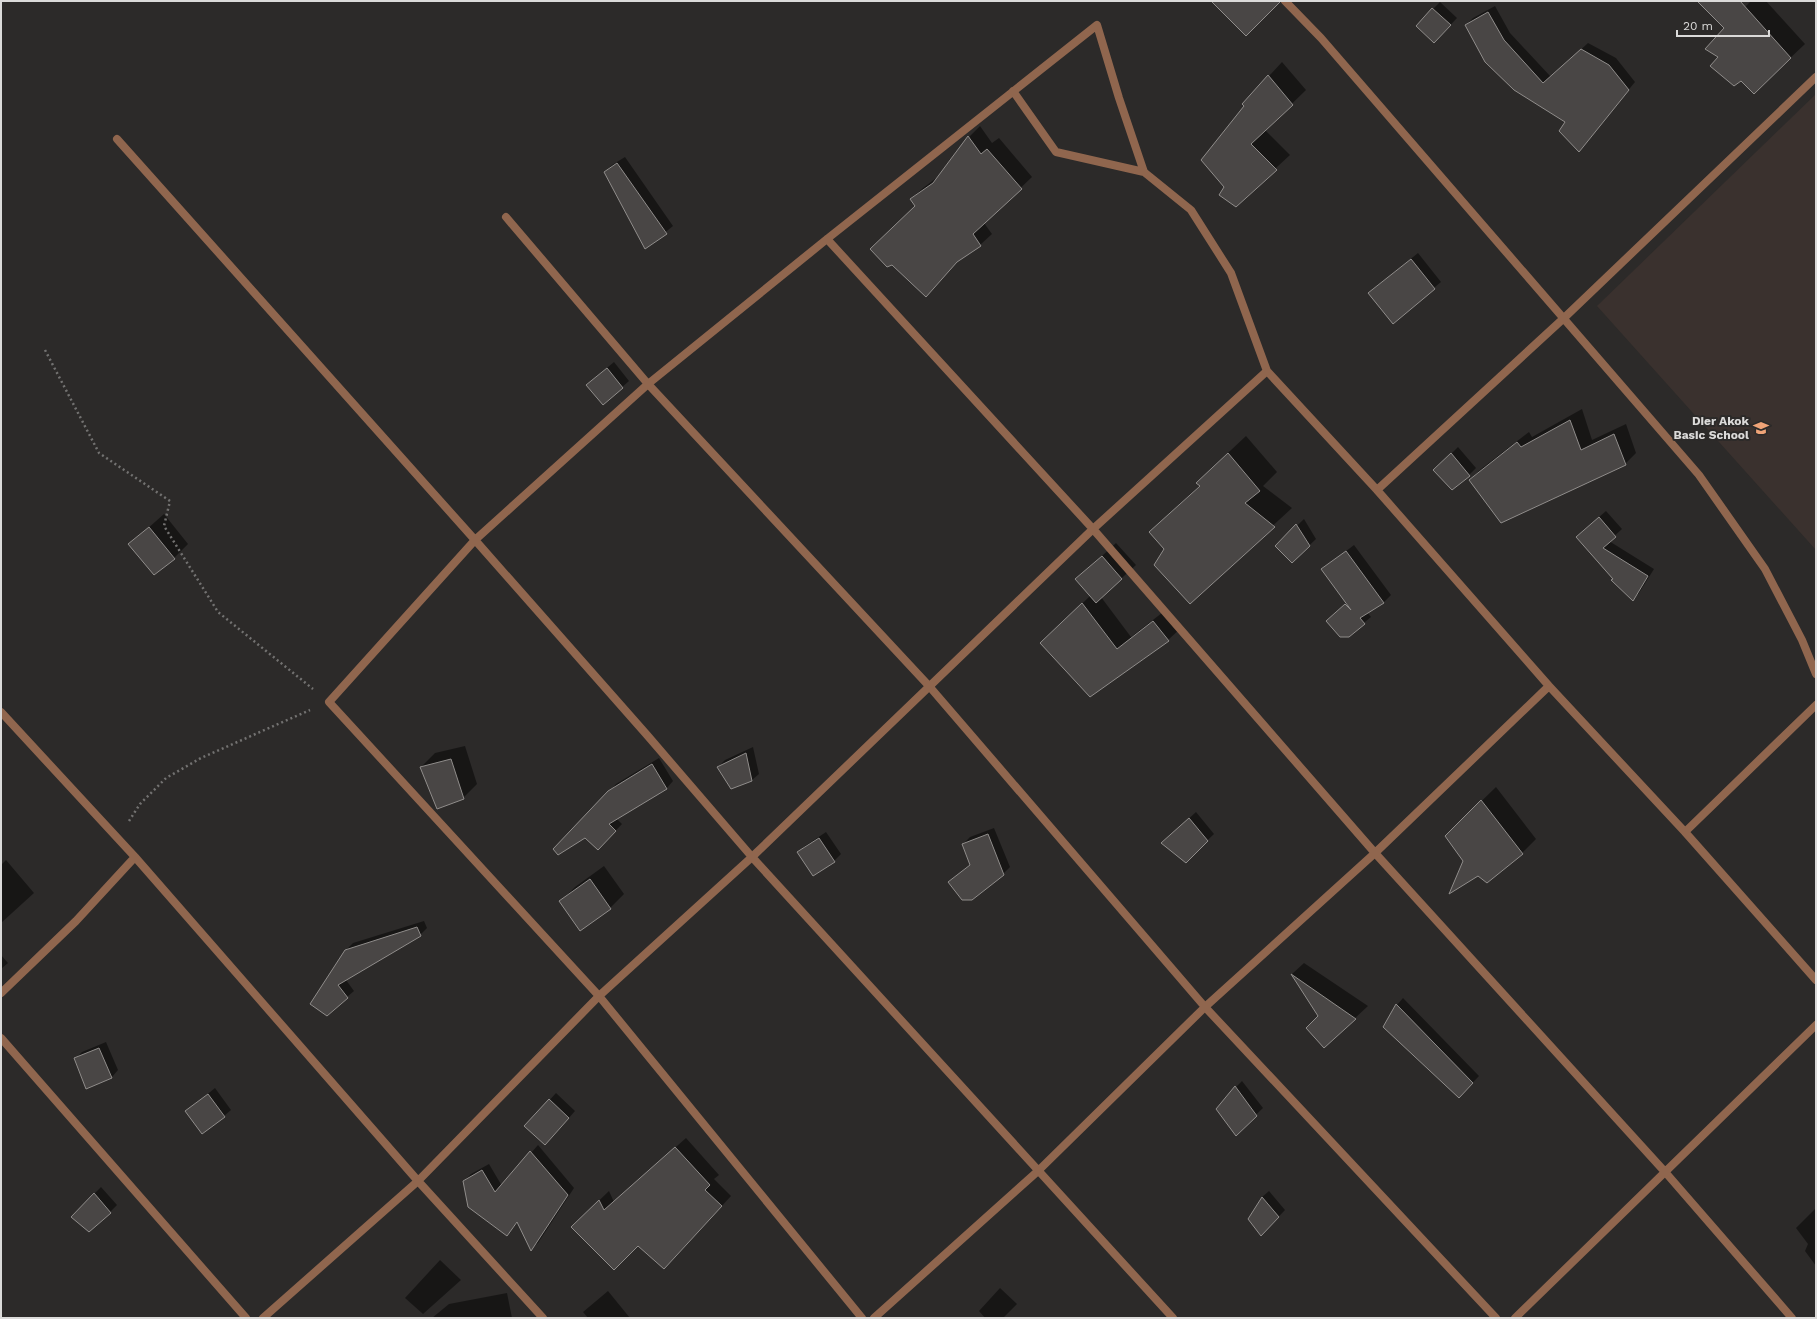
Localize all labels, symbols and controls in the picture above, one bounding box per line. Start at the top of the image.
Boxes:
scale bar [1677,12,1769,38]
text: 20 m [1683,19,1713,33]
place label: Dier Akok Basic School [1673,414,1750,442]
school or university icon: Dier Akok Basic School [1752,419,1770,437]

